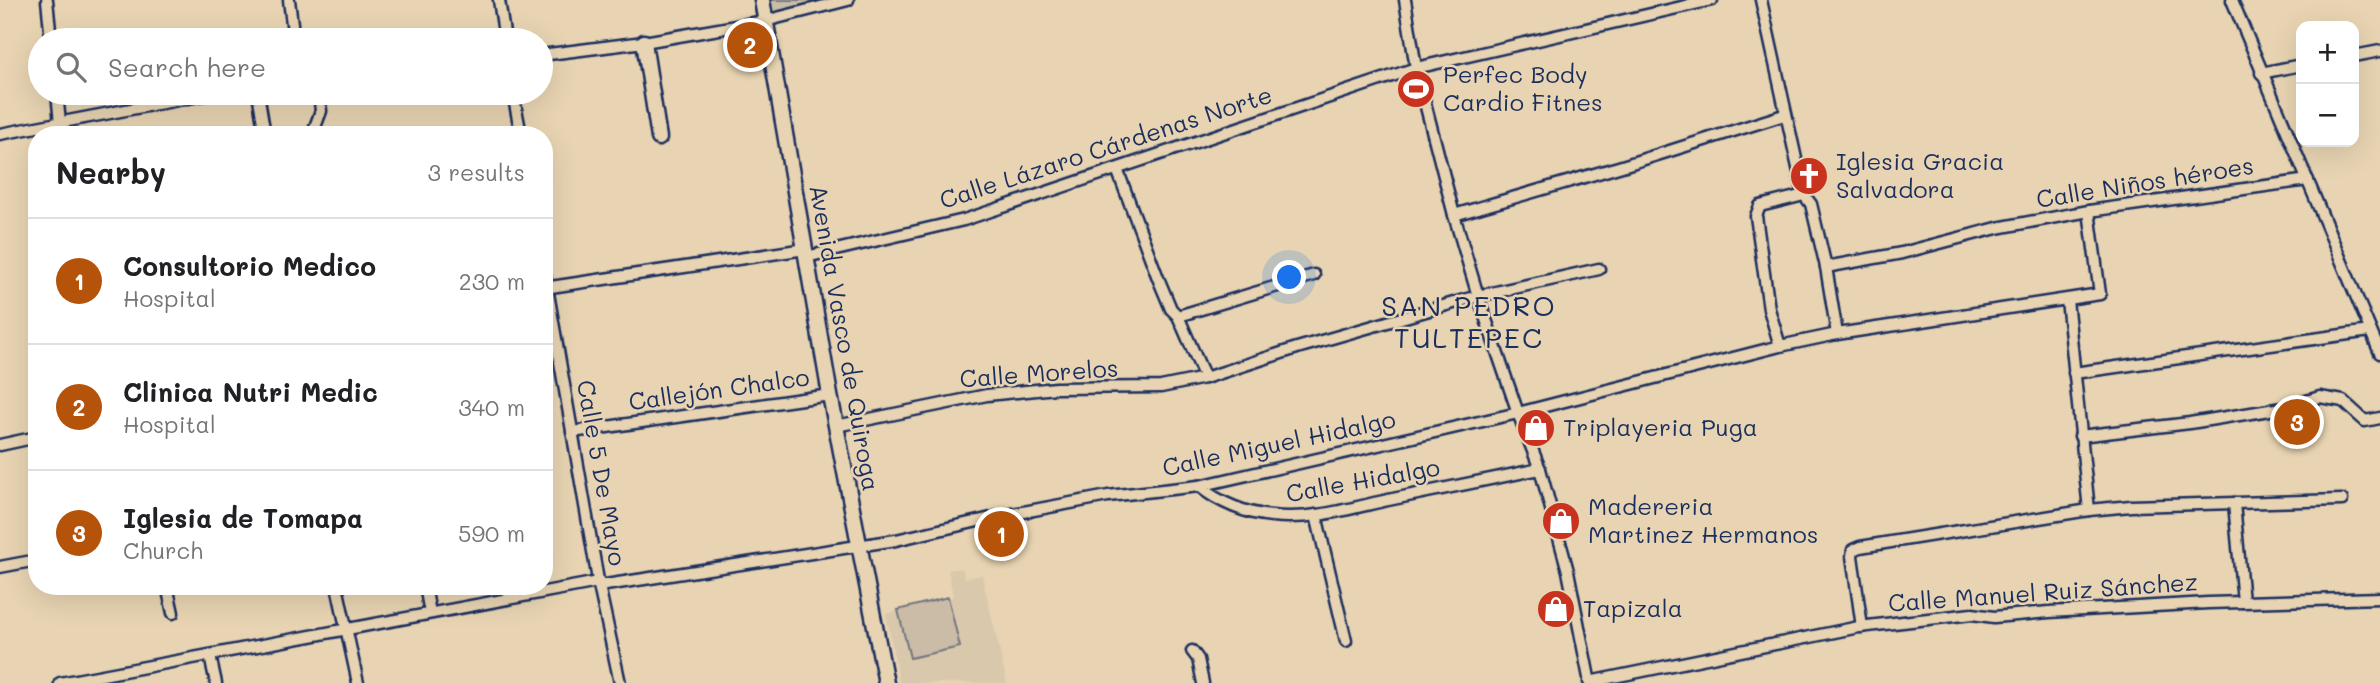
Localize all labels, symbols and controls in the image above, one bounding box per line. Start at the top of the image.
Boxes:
pin: 2 [727,19,773,71]
map controls [2296,21,2359,147]
button: + [2296,21,2359,84]
search box [28,28,553,105]
icon: search [52,48,90,86]
text: Search here [108,50,266,84]
place label: Perfec Body Cardio Fitnes [1443,58,1603,117]
sports icon: Perfec Body Cardio Fitnes [1395,68,1437,110]
street label: Calle Lázaro Cárdenas Norte [935,78,1276,215]
button: − [2296,84,2359,147]
place label: Iglesia Gracia Salvadora [1836,145,2004,204]
street label: Calle Niños héroes [2034,149,2256,214]
text: Nearby [56,152,166,192]
church icon: Iglesia Gracia Salvadora [1788,155,1830,197]
text: 3 results [428,157,525,187]
street label: Avenida Vasco de Quiroga [803,182,888,493]
text: Consultorio Medico [123,249,376,283]
your location [1272,260,1306,294]
text: 1 [74,266,84,296]
text: 230 m [459,266,525,296]
text: Hospital [123,283,216,313]
district label: SAN PEDRO TULTEPEC [1381,287,1557,355]
street label: Calle Morelos [959,352,1119,394]
street label: Callejón Chalco [626,360,811,417]
text: Clinica Nutri Medic [123,375,378,409]
street label: Calle 5 De Mayo [571,377,634,568]
text: 2 [73,392,85,422]
text: 340 m [458,392,525,422]
pin: 3 [2274,396,2320,448]
street label: Calle Miguel Hidalgo [1159,403,1398,482]
shop icon: Triplayeria Puga [1515,407,1557,449]
text: Hospital [123,409,216,439]
place label: Triplayeria Puga [1563,411,1758,442]
street label: Calle Hidalgo [1283,451,1442,508]
place label: Madereria Martinez Hermanos [1588,490,1819,549]
shop icon: Madereria Martinez Hermanos [1540,500,1582,542]
text: Iglesia de Tomapa [123,501,363,535]
pin: 1 [978,508,1024,560]
text: 3 [72,518,86,548]
text: 590 m [458,518,525,548]
text: Church [123,535,203,565]
street label: Calle Manuel Ruiz Sánchez [1887,565,2199,618]
shop icon: Tapizala [1535,588,1577,630]
place label: Tapizala [1583,592,1683,623]

